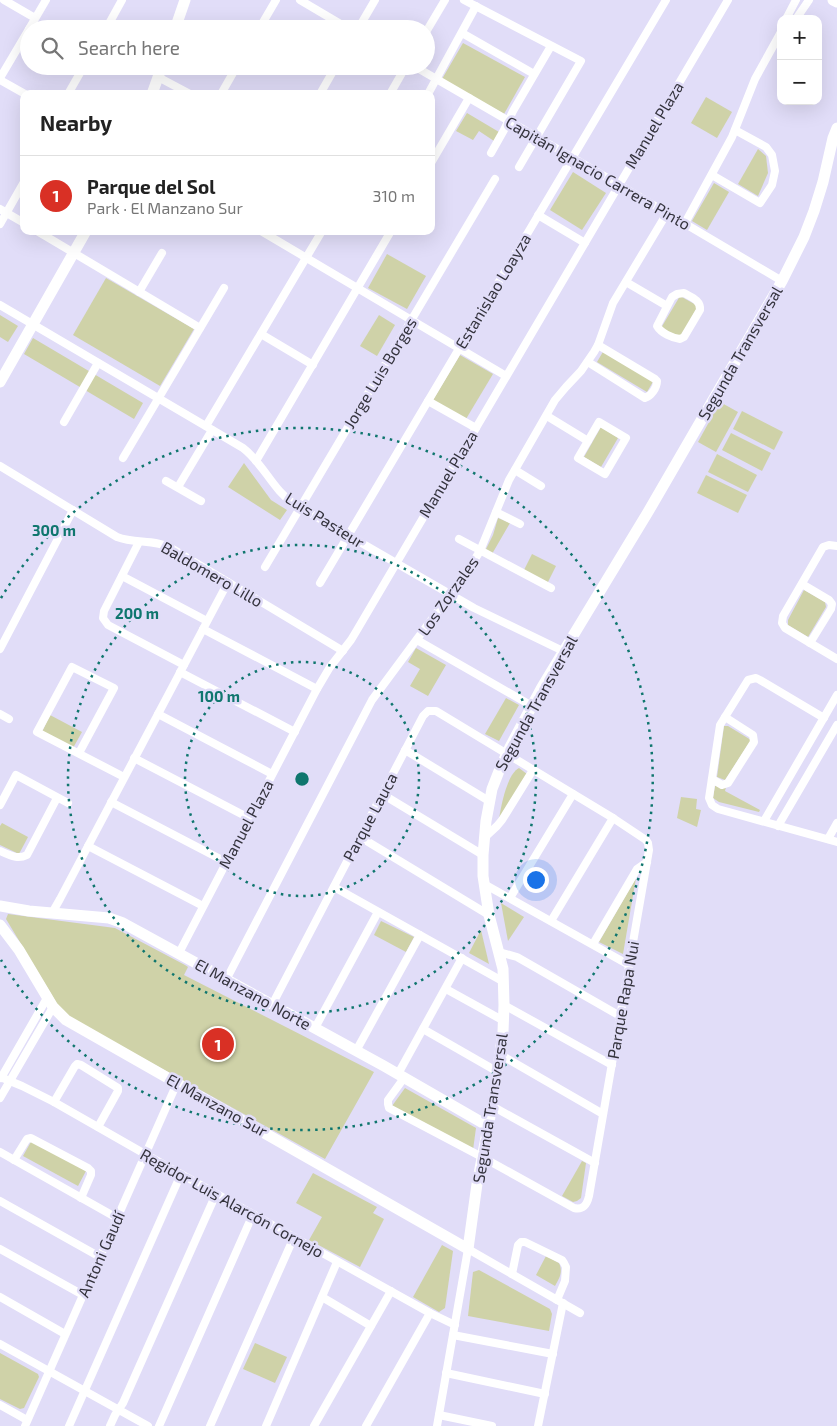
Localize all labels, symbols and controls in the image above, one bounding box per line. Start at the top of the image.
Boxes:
map controls [777,15,822,105]
button: + [777,15,822,60]
search box [20,20,435,75]
icon: search [38,34,66,62]
text: Search here [78,36,180,59]
button: − [777,60,822,105]
street label: Manuel Plaza [620,78,687,171]
text: Nearby [40,110,112,135]
street label: Capitán Ignacio Carrera Pinto [502,112,694,233]
text: Parque del Sol [87,175,215,198]
text: 1 [53,186,59,205]
text: 310 m [373,186,415,205]
text: Park · El Manzano Sur [87,198,243,217]
street label: Estanislao Loayza [451,230,534,352]
street label: Segunda Transversal [693,282,786,423]
street label: Jorge Luis Borges [339,314,420,432]
street label: Manuel Plaza [414,427,481,520]
street label: Luis Pasteur [282,488,369,552]
text: 300 m [32,521,76,539]
street label: Baldomero Lillo [158,537,266,610]
street label: Los Zorzales [413,553,482,639]
text: 200 m [115,604,159,622]
street label: Segunda Transversal [491,632,581,774]
text: 100 m [198,687,240,705]
street label: Parque Lauca [338,769,401,864]
centre of rings [293,770,311,788]
street label: Manuel Plaza [214,776,277,871]
your location [523,867,549,893]
street label: Parque Rapa Nui [603,939,642,1060]
street label: El Manzano Norte [192,954,314,1033]
pin: 1 [202,1025,234,1063]
street label: Segunda Transversal [468,1031,511,1184]
street label: El Manzano Sur [163,1069,272,1140]
street label: Regidor Luis Alarcón Cornejo [137,1144,327,1262]
street label: Antoni Gaudí [73,1207,128,1300]

